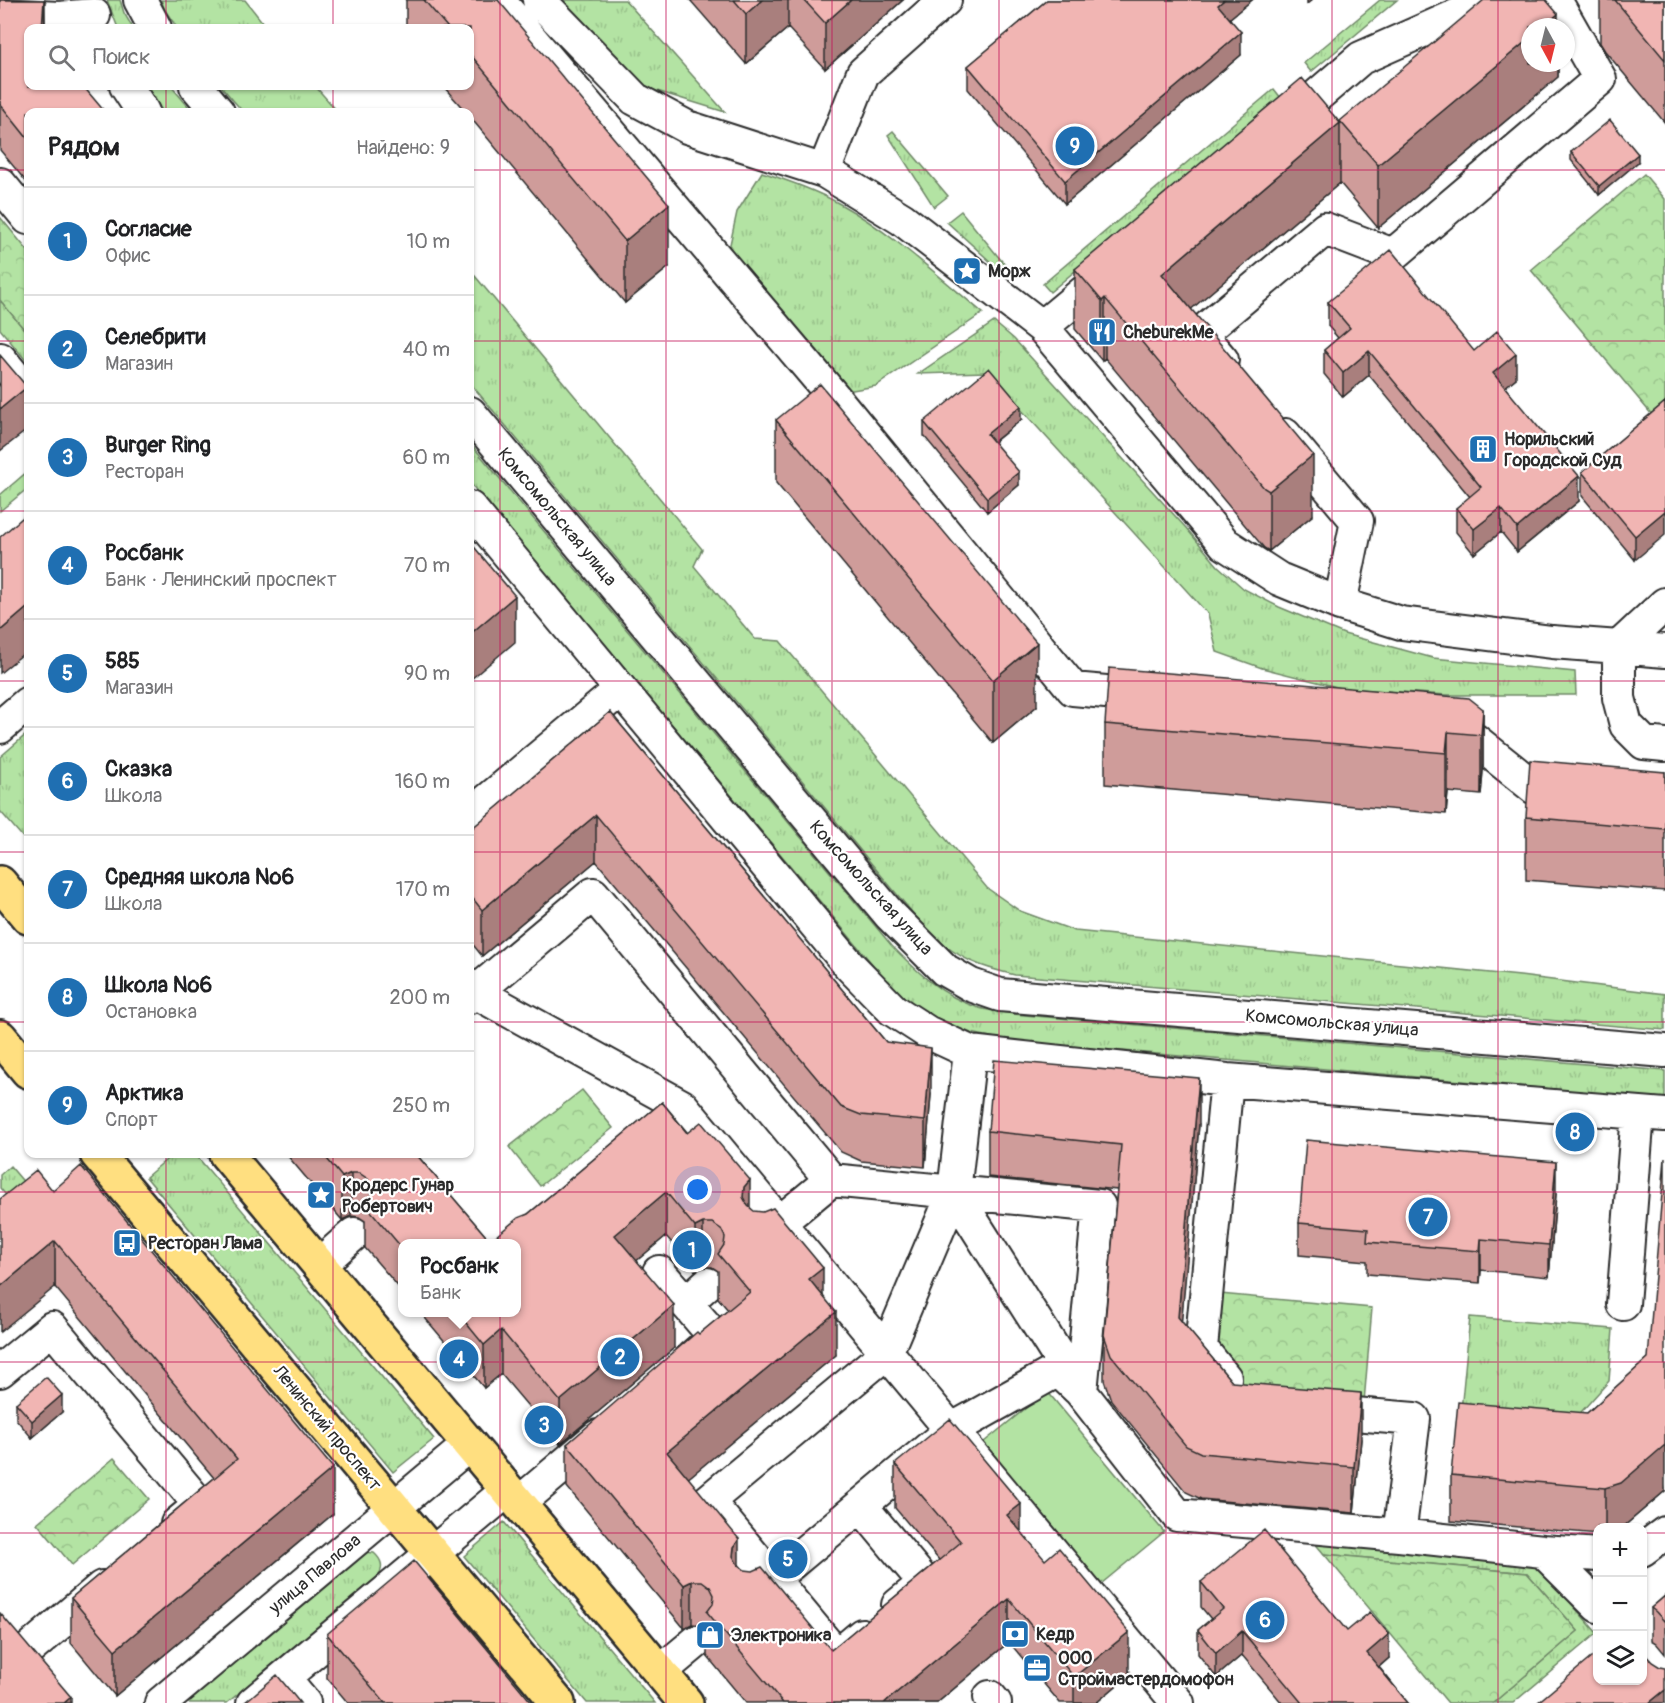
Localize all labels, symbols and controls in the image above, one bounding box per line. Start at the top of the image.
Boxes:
north arrow [1521,18,1575,72]
search box [24,24,474,90]
icon: search [45,41,78,74]
text: Поиск [93,43,150,71]
pin: 9 [1056,124,1094,168]
text: Рядом [48,131,120,163]
text: Найдено: 9 [356,135,450,160]
text: Согласие [105,215,192,243]
text: 1 [64,229,71,254]
text: 10 m [406,229,450,254]
text: Офис [105,243,151,268]
place icon: Морж [951,255,983,287]
place label: Морж [988,260,1031,283]
restaurant icon: CheburekMe [1086,316,1118,348]
place label: CheburekMe [1123,321,1215,344]
text: Селебрити [105,323,205,351]
text: 2 [62,337,73,362]
text: 40 m [403,337,450,362]
text: Магазин [105,351,173,376]
place label: Норильский Городской Суд [1504,428,1622,472]
text: Burger Ring [105,431,211,459]
building icon: Норильский Городской Суд [1467,433,1499,465]
street label: Комсомольская улица [492,443,622,591]
text: 3 [62,445,73,470]
text: 60 m [403,445,450,470]
text: Ресторан [105,459,184,484]
text: Росбанк [105,539,184,567]
text: 4 [62,553,73,578]
text: 70 m [404,553,450,578]
text: Банк · Ленинский проспект [105,567,337,592]
text: 585 [105,647,140,675]
text: 5 [62,661,73,686]
text: 90 m [404,661,450,686]
text: Магазин [105,675,173,700]
text: Сказка [105,755,172,783]
text: 6 [62,769,73,794]
text: 160 m [395,769,450,794]
text: Школа [105,783,162,808]
street label: Комсомольская улица [804,816,938,960]
text: Средняя школа №6 [105,863,294,891]
text: 7 [62,877,73,902]
text: 170 m [396,877,450,902]
text: Школа [105,891,162,916]
text: Школа №6 [105,971,212,999]
text: 8 [62,985,73,1010]
text: 200 m [389,985,450,1010]
text: Остановка [105,999,197,1024]
street label: Комсомольская улица [1244,1004,1420,1042]
text: Арктика [105,1079,183,1107]
text: 9 [62,1093,73,1118]
text: 250 m [392,1093,450,1118]
text: Спорт [105,1107,158,1132]
pin: 8 [1556,1110,1594,1154]
place label: Кродерс Гунар Робертович [342,1174,454,1218]
your location [683,1175,712,1204]
place icon: Кродерс Гунар Робертович [305,1179,337,1211]
pin: 7 [1408,1194,1448,1240]
bus stop icon: Ресторан Лама [111,1227,143,1259]
pin: 1 [672,1228,712,1272]
place label: Ресторан Лама [148,1232,263,1255]
popup [398,1239,521,1317]
text: Росбанк [420,1252,499,1280]
text: Банк [420,1280,462,1305]
pin: 2 [600,1334,640,1380]
pin: 4 [440,1336,478,1382]
street label: Ленинский проспект [267,1360,386,1496]
pin: 3 [524,1402,564,1448]
map controls [1593,1523,1647,1685]
button: + [1593,1523,1647,1577]
street label: улица Павлова [264,1529,366,1620]
pin: 5 [768,1536,808,1582]
button: − [1593,1577,1647,1631]
pin: 6 [1246,1598,1284,1642]
bank icon: Кедр [999,1618,1031,1650]
shop icon: Электроника [694,1619,726,1651]
place label: Кедр [1036,1623,1075,1646]
place label: Электроника [731,1624,832,1647]
button: layers [1593,1631,1647,1685]
place label: ООО Строймастердомофон [1058,1647,1234,1691]
office icon: ООО Строймастердомофон [1021,1652,1053,1684]

